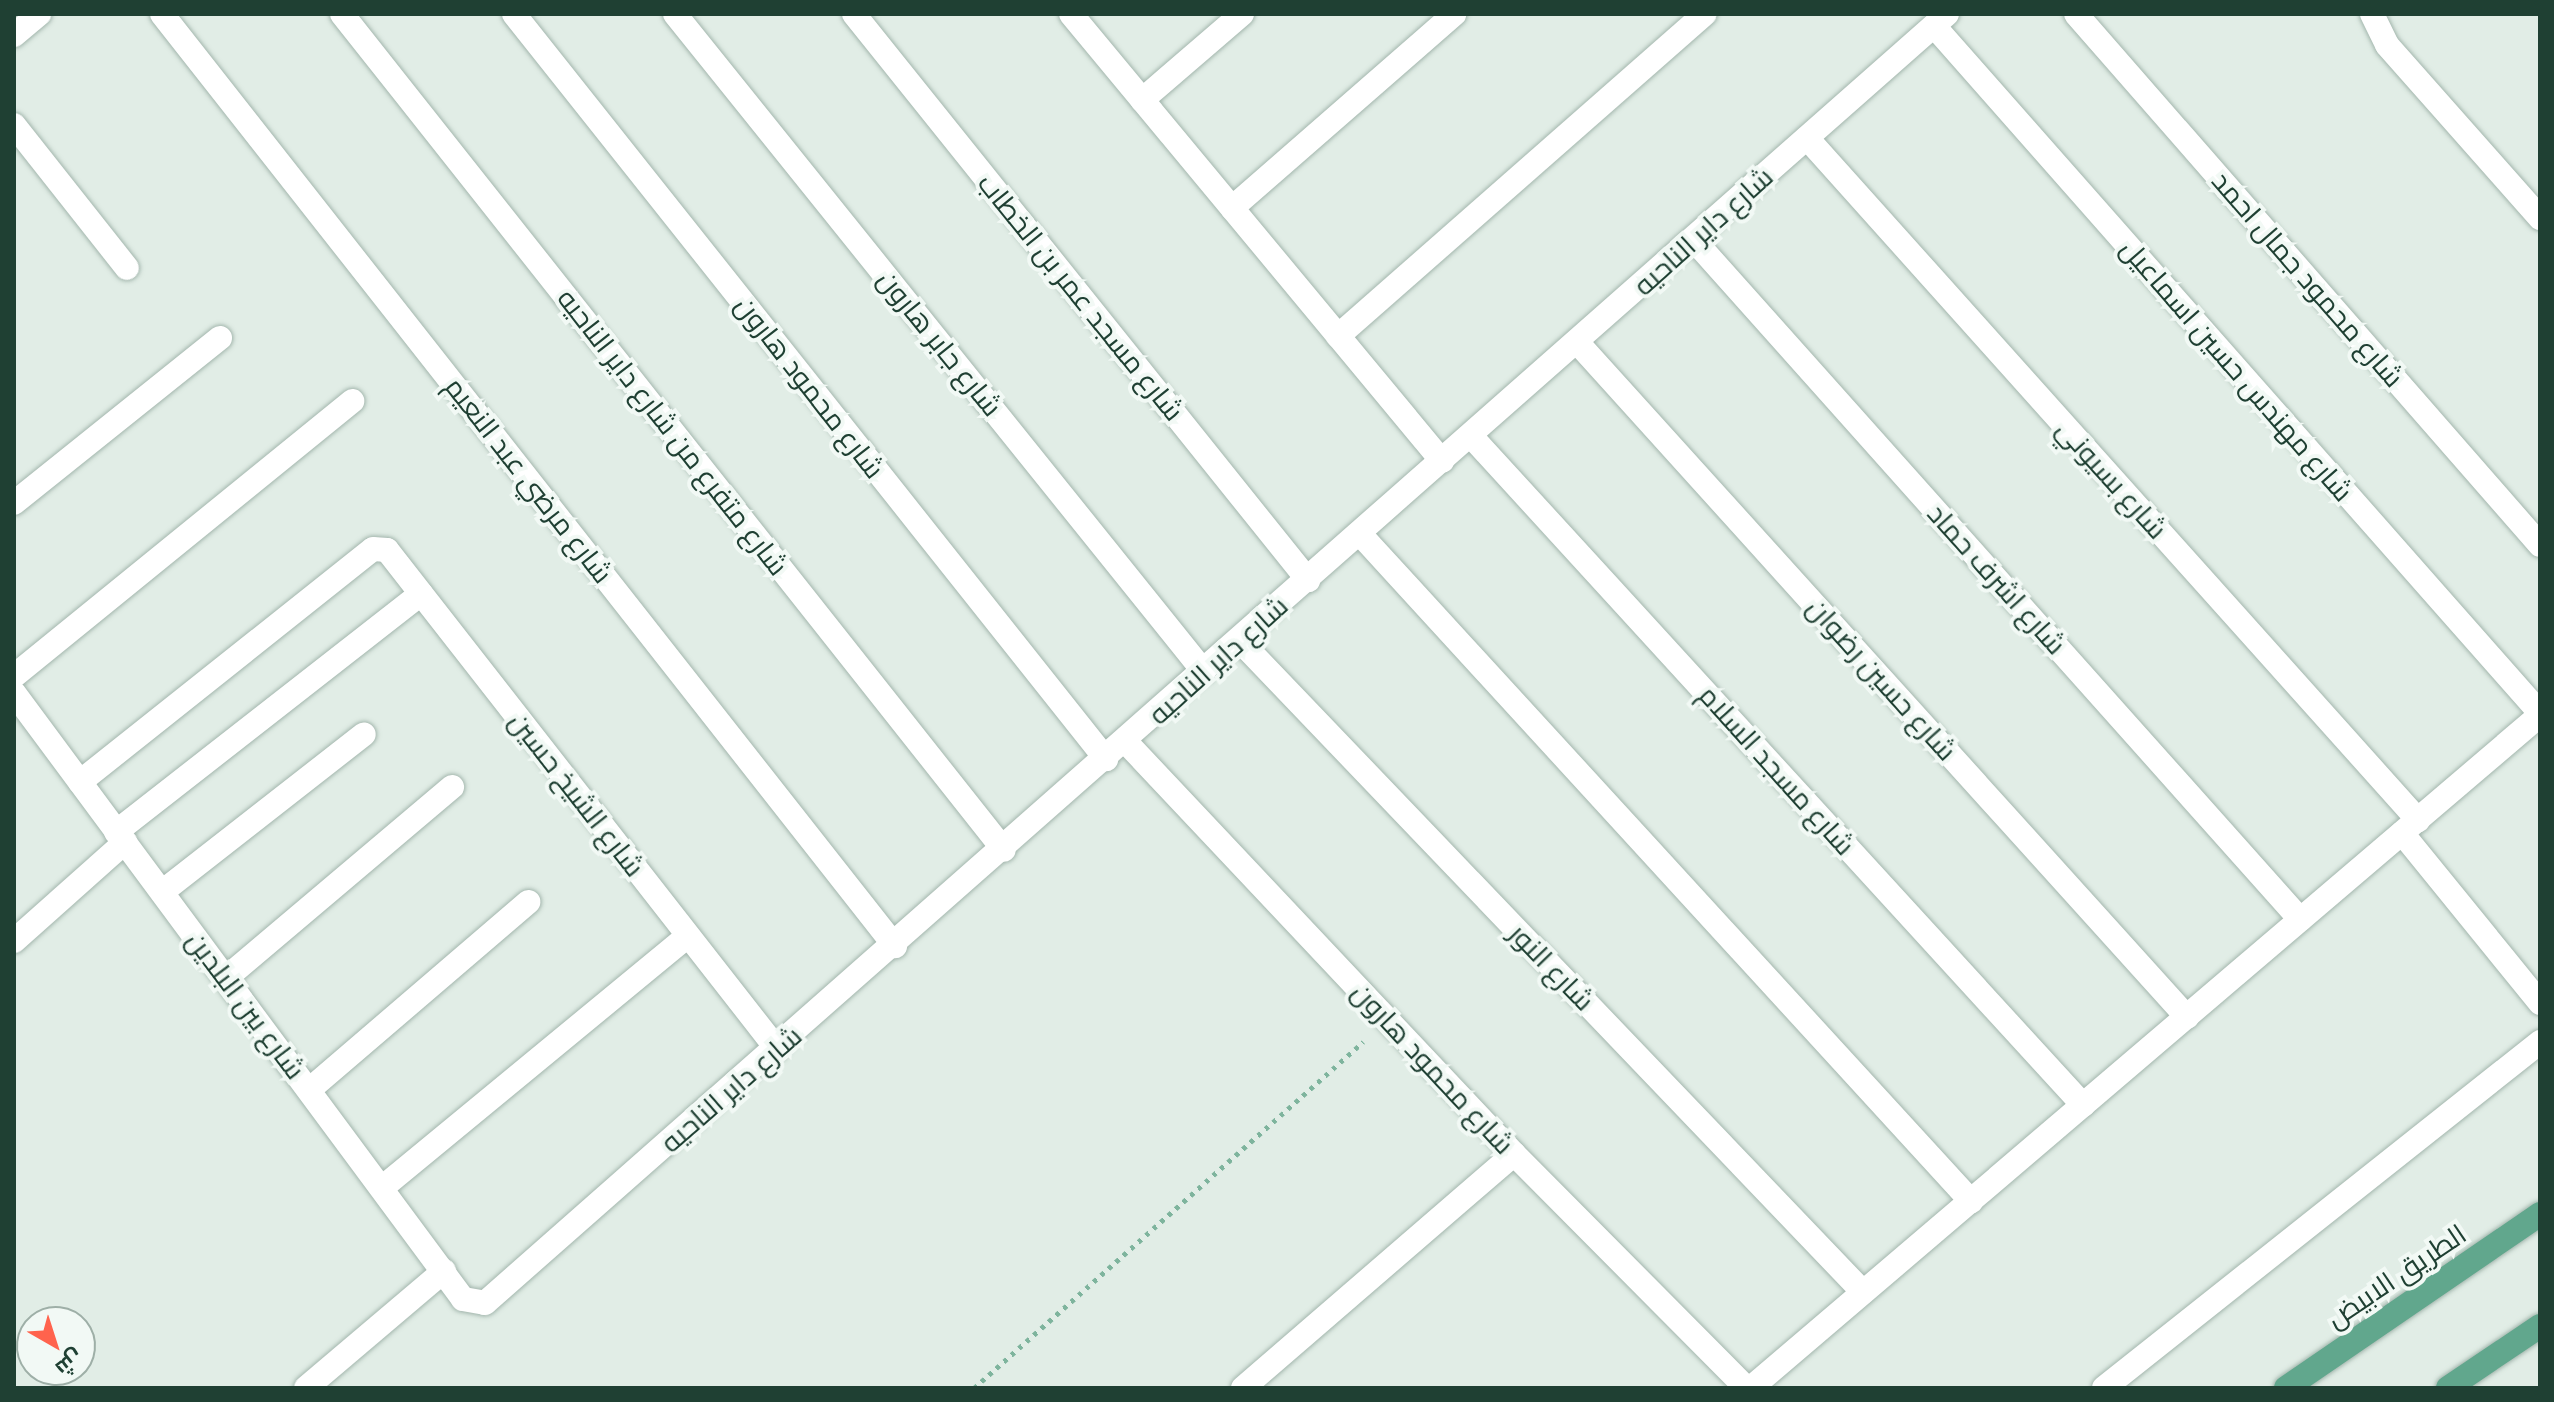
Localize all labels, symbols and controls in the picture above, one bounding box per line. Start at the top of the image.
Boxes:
street label: شارع داير الناحيه [1627,160,1779,302]
street label: شارع محمود جمال احمد [2205,164,2411,394]
street label: شارع مسجد عمر بن الخطاب [971,167,1191,427]
street label: شارع مهندس حسين اسماعيل [2114,232,2360,508]
street label: شارع جابر هارون [871,263,1009,423]
street label: شارع متفرع من شارع داير الناحيه [551,282,795,582]
street label: شارع محمود هارون [728,289,892,485]
street label: شارع مرضي عبد النعيم [438,370,620,590]
street label: شارع بسيوني [2050,412,2174,546]
street label: شارع اشرف حماد [1921,497,2073,661]
street label: شارع داير الناحيه [1142,589,1294,731]
street label: شارع حسين رضوان [1800,591,1964,767]
street label: شارع مسجد السلام [1692,678,1862,862]
street label: شارع الشيخ حسين [502,705,652,883]
street label: شارع النور [1503,917,1601,1017]
street label: شارع بين البلدين [180,924,312,1086]
street label: شارع محمود هارون [1345,975,1521,1161]
street label: شارع داير الناحيه [654,1019,808,1159]
street label: الطريق الابيض [2320,1217,2472,1335]
north arrow [16,1306,96,1386]
text: ش [49,1343,90,1384]

